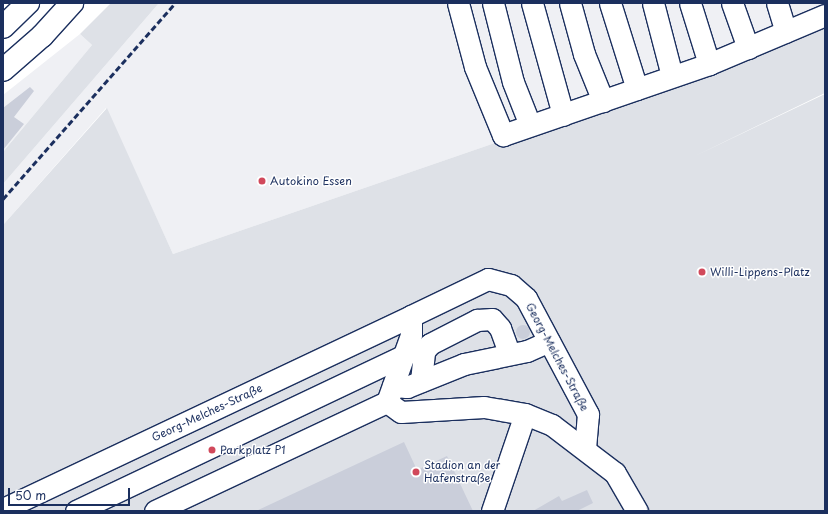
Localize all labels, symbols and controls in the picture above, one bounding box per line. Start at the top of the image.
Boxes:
place label: Autokino Essen [270,174,351,188]
marker: Autokino Essen [257,176,267,186]
place label: Willi-Lippens-Platz [710,265,810,279]
marker: Willi-Lippens-Platz [697,267,707,277]
street label: Georg-Melches-Straße [523,301,591,413]
street label: Georg-Melches-Straße [150,382,264,444]
place label: Parkplatz P1 [220,443,286,457]
marker: Parkplatz P1 [207,445,217,455]
place label: Stadion an der Hafenstraße [424,459,502,485]
marker: Stadion an der Hafenstraße [411,467,421,477]
scale bar [10,480,132,506]
text: 50 m [15,486,46,504]

